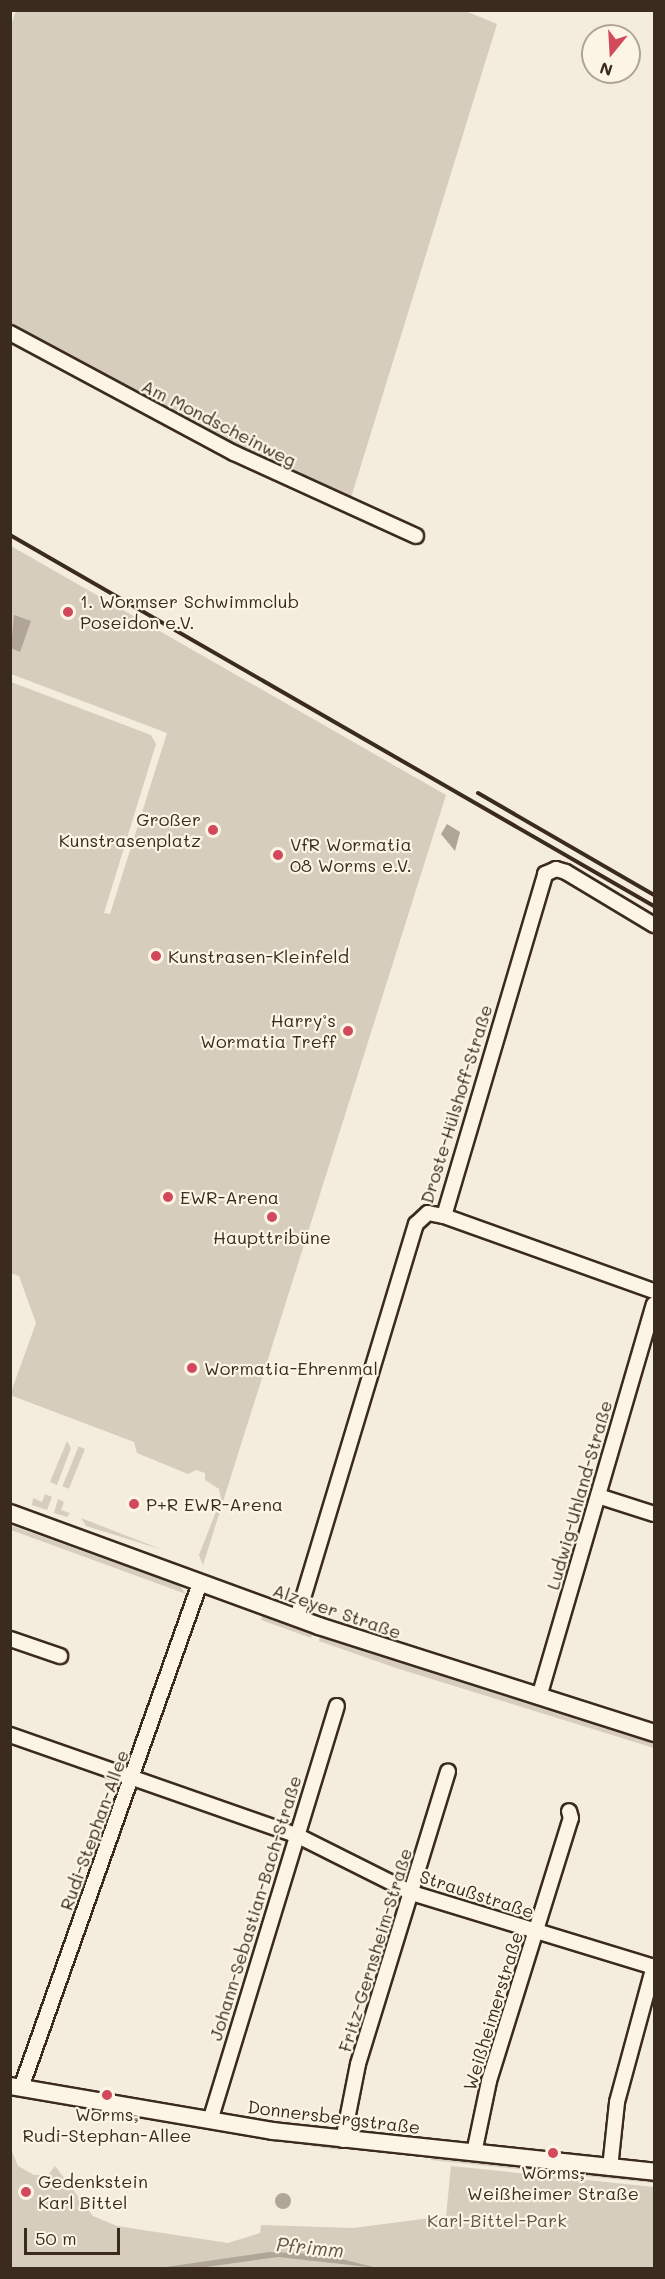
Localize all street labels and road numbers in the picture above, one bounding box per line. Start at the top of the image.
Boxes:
street label: Am Mondscheinweg [138,375,300,471]
street label: Droste-Hülshoff-Straße [415,1002,497,1206]
street label: Ludwig-Uhland-Straße [542,1398,616,1592]
street label: Alzeyer Straße [270,1579,404,1643]
street label: Rudi-Stephan-Allee [55,1747,133,1913]
street label: Johann-Sebastian-Bach-Straße [204,1773,306,2043]
street label: Fritz-Gernsheim-Straße [334,1845,416,2055]
street label: Straußstraße [417,1865,537,1923]
street label: Weißheimerstraße [459,1929,527,2093]
street label: Donnersbergstraße [247,2096,421,2138]

